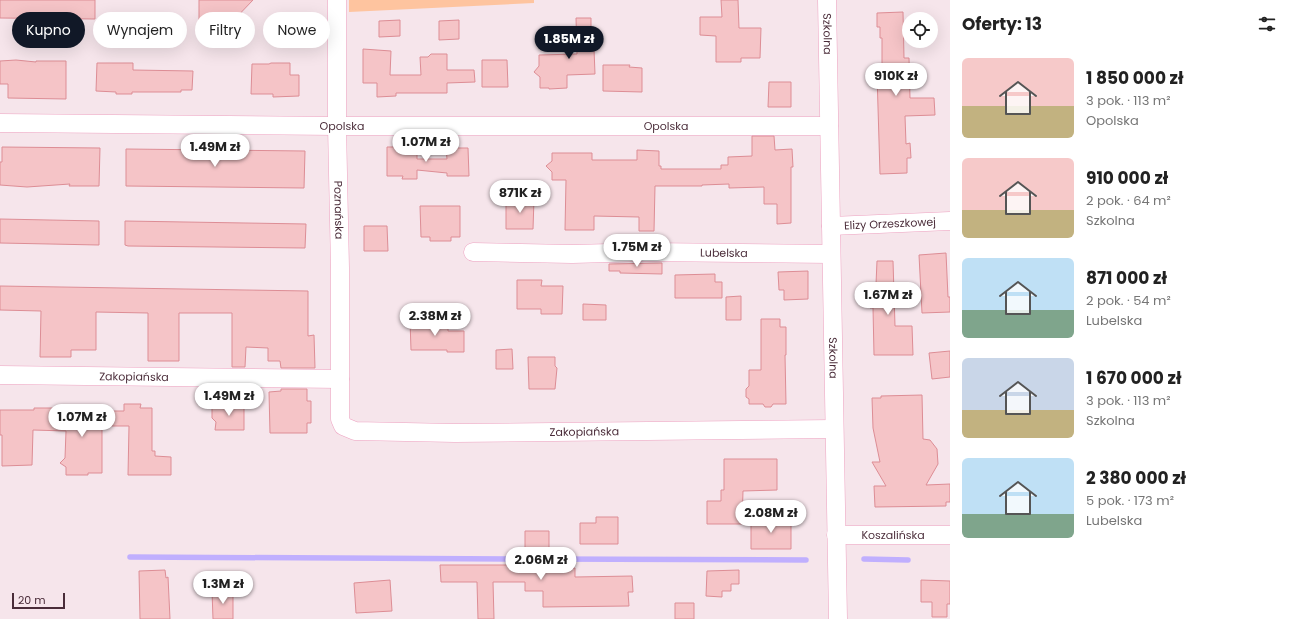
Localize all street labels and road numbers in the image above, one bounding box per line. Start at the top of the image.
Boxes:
street label: Szkolna [819,13,836,55]
street label: Opolska [320,118,364,134]
street label: Opolska [644,118,688,134]
street label: Poznańska [330,180,347,240]
street label: Elizy Orzeszkowej [844,214,936,233]
street label: Lubelska [700,245,748,261]
street label: Szkolna [825,337,842,379]
street label: Zakopiańska [99,368,169,385]
street label: Zakopiańska [549,423,619,440]
street label: Koszalińska [861,527,925,543]

